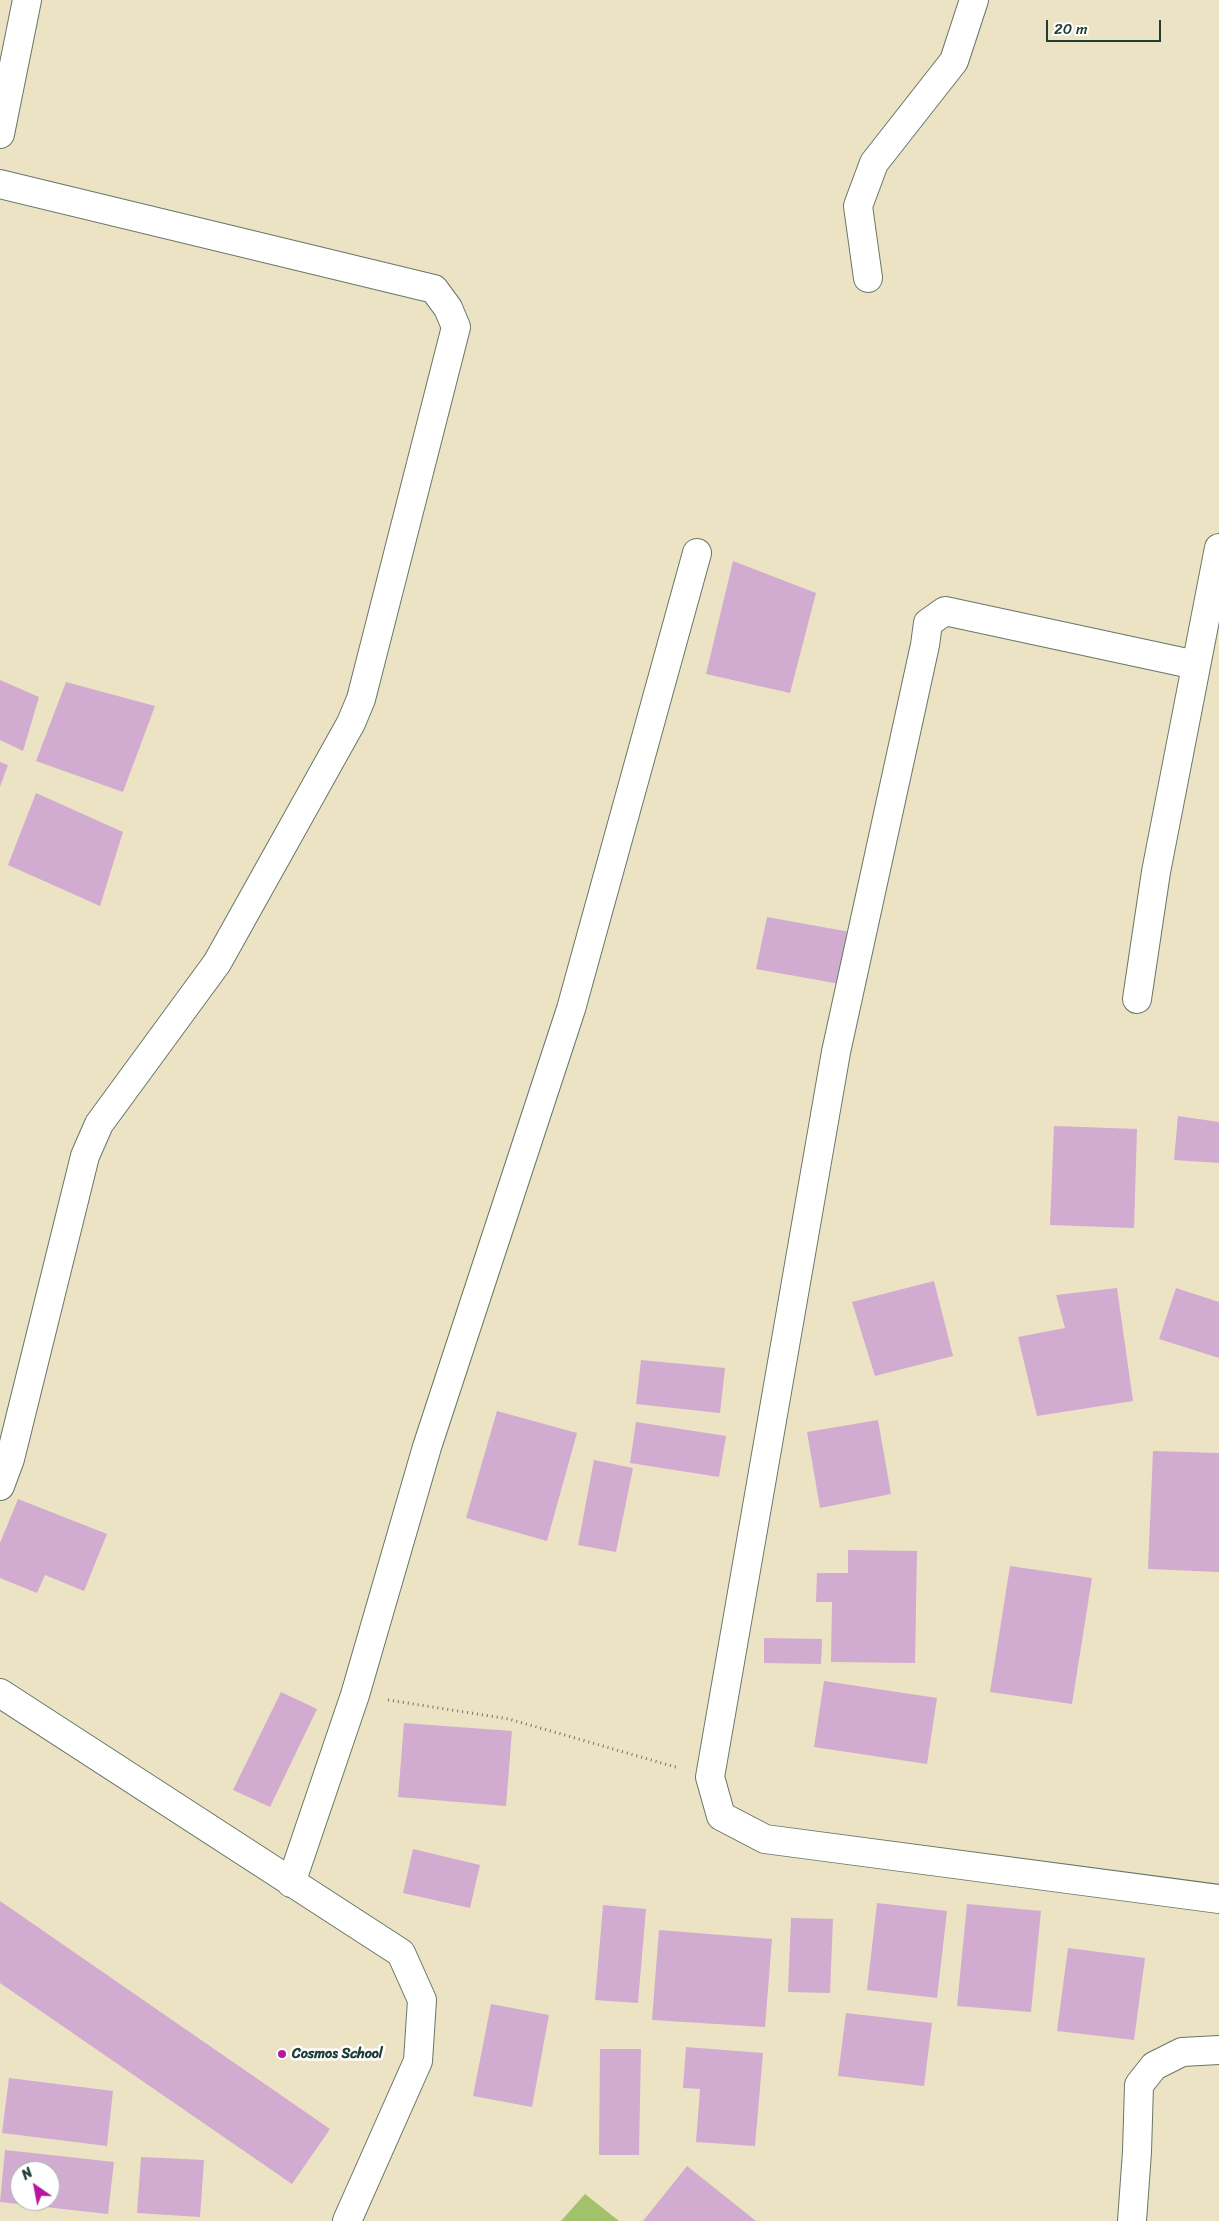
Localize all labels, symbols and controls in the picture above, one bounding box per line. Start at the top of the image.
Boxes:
scale bar [1049,10,1164,42]
text: 20 m [1054,16,1088,42]
place label: Cosmos School [292,2046,383,2062]
marker: Cosmos School [276,2048,288,2060]
north arrow [10,2161,60,2211]
text: N [16,2161,38,2187]

